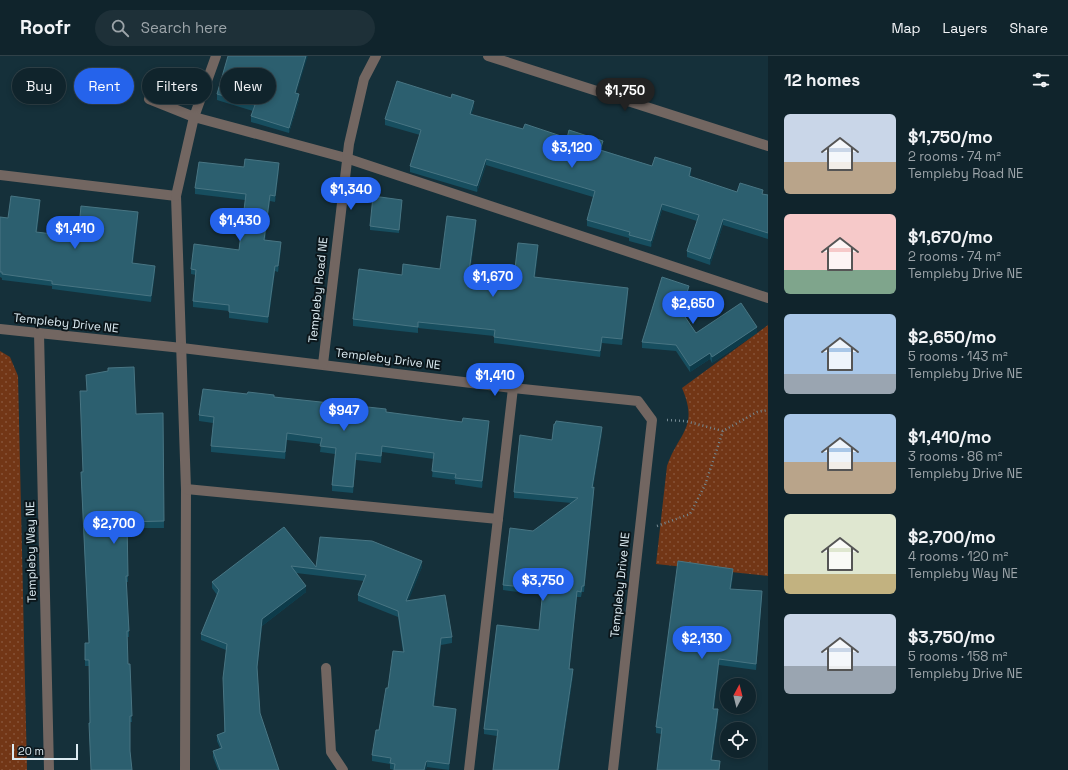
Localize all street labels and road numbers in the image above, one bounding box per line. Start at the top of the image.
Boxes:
street label: Templeby Road NE [304,236,332,344]
street label: Templeby Drive NE [13,310,120,337]
street label: Templeby Drive NE [335,345,442,373]
street label: Templeby Way NE [22,501,40,603]
street label: Templeby Drive NE [607,531,634,638]

